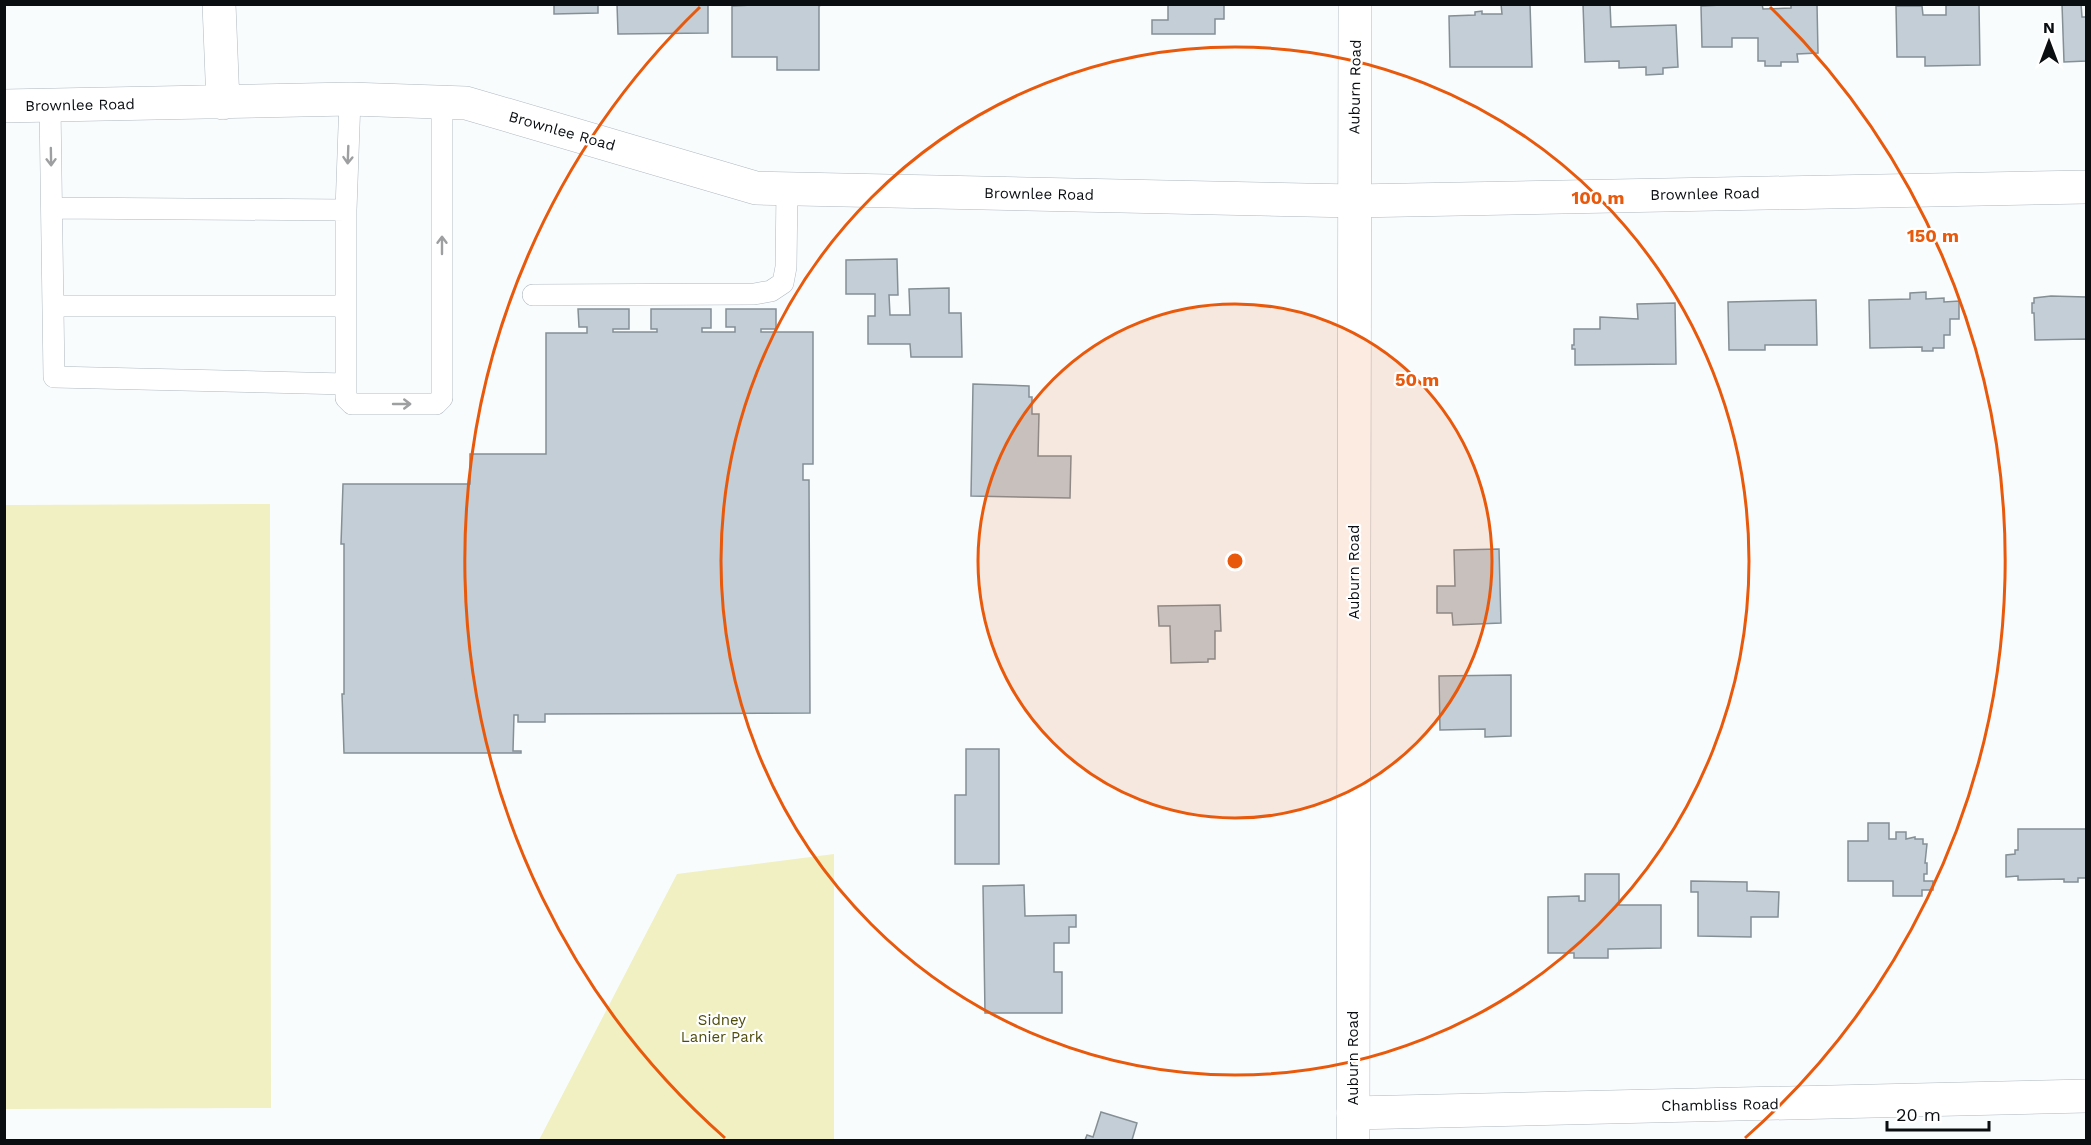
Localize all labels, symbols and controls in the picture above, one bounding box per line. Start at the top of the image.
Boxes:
north arrow [2019,12,2079,72]
text: N [2043,18,2055,37]
street label: Auburn Road [1345,39,1365,135]
street label: Brownlee Road [25,95,135,115]
street label: Brownlee Road [507,107,617,155]
one-way arrow [342,144,354,164]
one-way arrow [45,146,57,166]
street label: Brownlee Road [984,184,1094,204]
street label: Brownlee Road [1650,184,1760,204]
text: 100 m [1571,187,1625,208]
text: 150 m [1907,225,1959,246]
one-way arrow [436,236,448,256]
text: 50 m [1395,369,1439,390]
one-way arrow [392,398,412,410]
street label: Auburn Road [1345,525,1363,619]
centre of rings [1225,551,1245,571]
park label: Sidney Lanier Park [681,1011,764,1046]
street label: Auburn Road [1344,1011,1362,1105]
scale bar [1887,1094,1989,1132]
street label: Chambliss Road [1661,1095,1779,1115]
text: 20 m [1896,1104,1941,1125]

